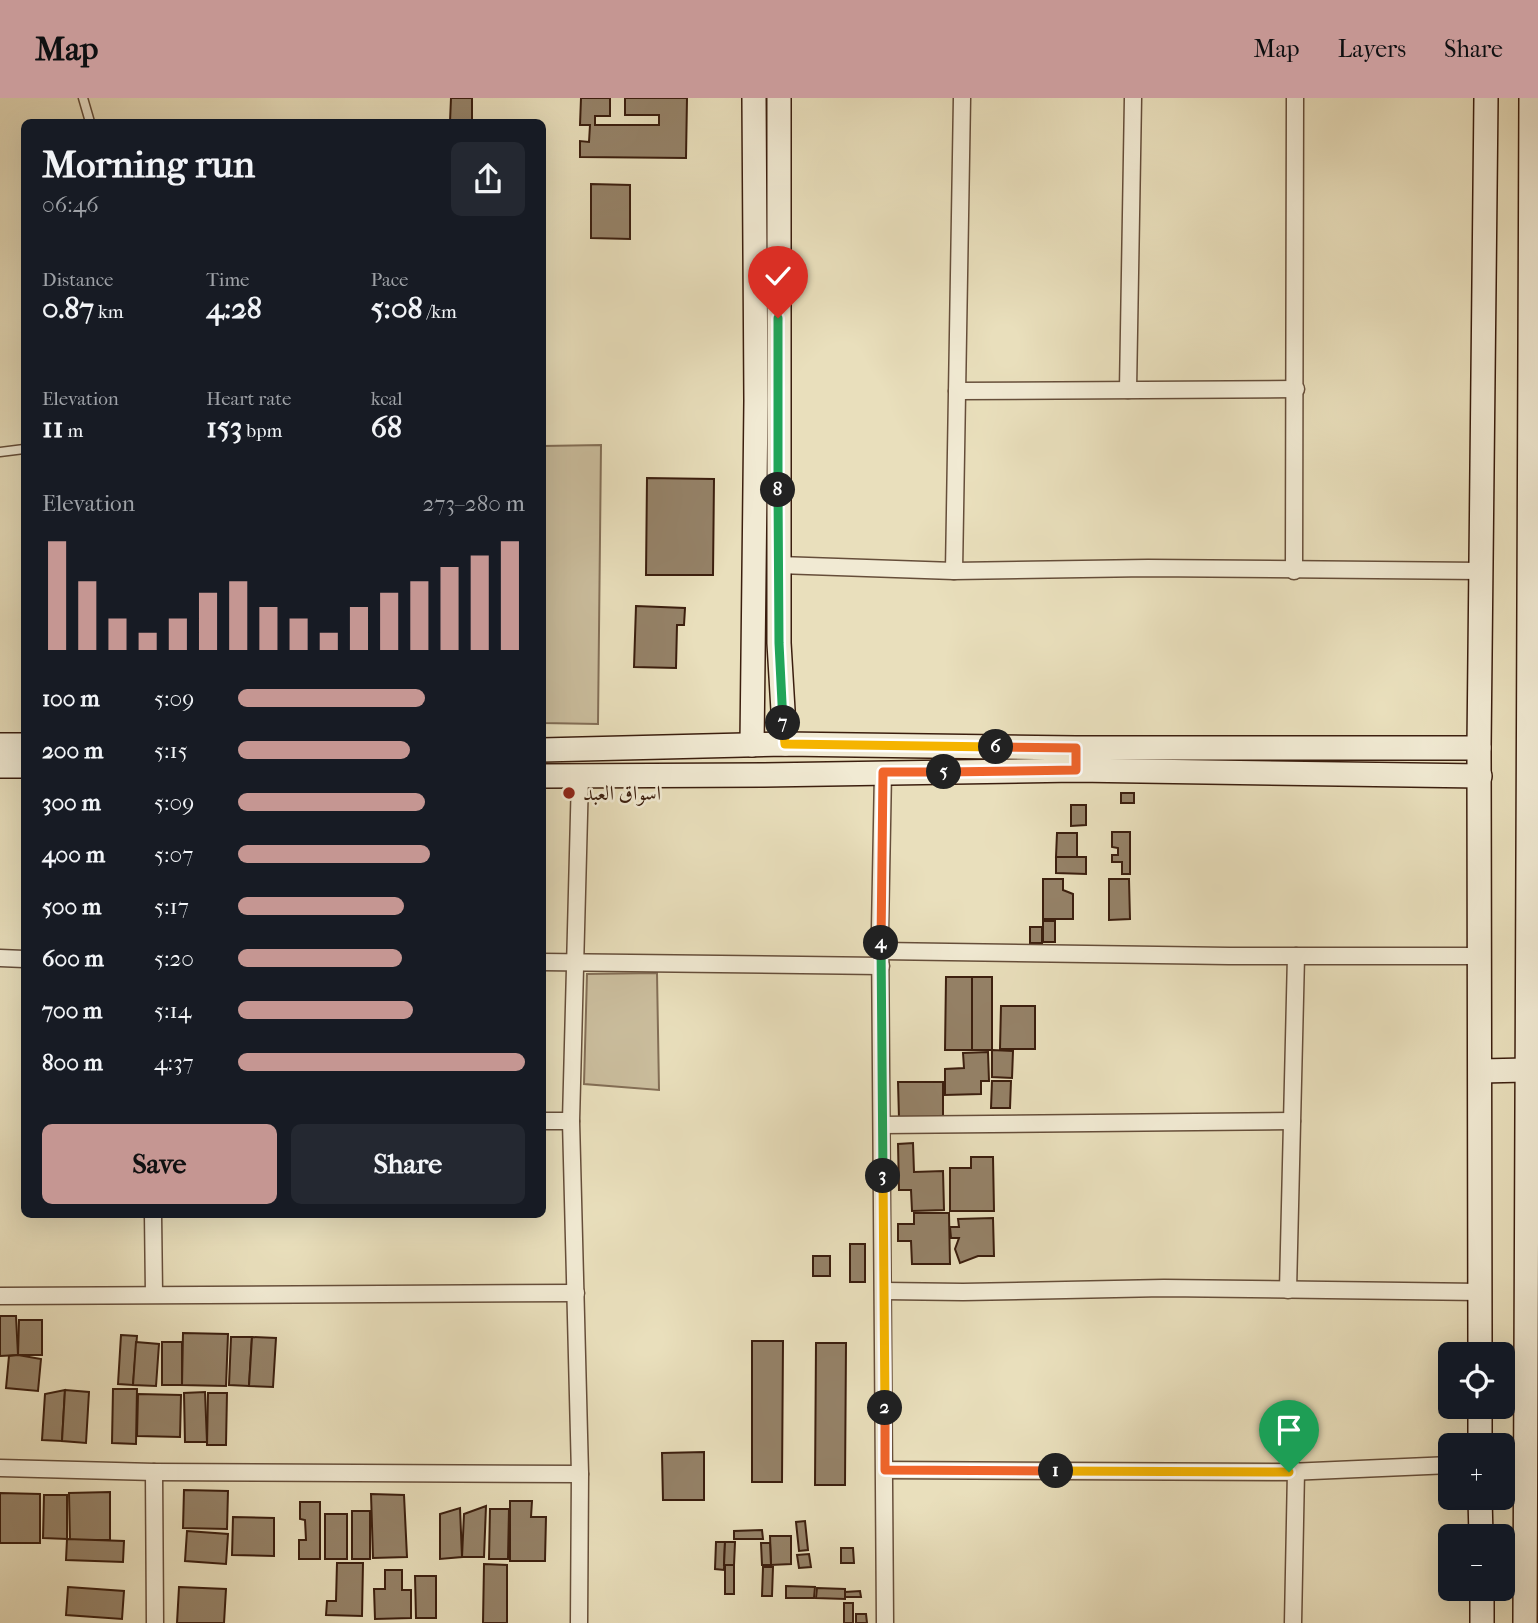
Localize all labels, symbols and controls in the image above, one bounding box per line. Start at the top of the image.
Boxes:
text: Map [35,30,98,69]
text: Map [1254,35,1300,63]
text: Layers [1338,35,1406,63]
text: Share [1444,35,1503,63]
text: Morning run [42,142,255,187]
button: share [451,142,525,216]
text: 06:46 [42,191,99,218]
pin [748,246,808,318]
icon: check [759,257,797,295]
text: Distance [42,269,113,291]
text: Time [206,269,250,291]
text: Pace [371,269,409,291]
text: 0.87 [42,291,94,326]
text: 4:28 [206,291,262,326]
text: 5:08 [371,291,423,326]
text: km [94,301,124,323]
text: /km [423,301,457,323]
text: Elevation [42,388,119,410]
text: Heart rate [206,388,291,410]
text: kcal [371,388,403,410]
text: 11 [42,410,63,445]
text: 153 [206,410,242,445]
text: 68 [371,410,402,445]
text: m [63,420,83,442]
text: bpm [242,420,282,442]
pin: 8 [760,472,796,508]
text: 8 [773,478,782,500]
text: Elevation [42,490,135,517]
text: 273–280 m [422,490,525,517]
text: 100 m [42,685,100,712]
text: 5:09 [154,685,194,712]
pin: 7 [766,706,800,740]
text: 7 [778,711,787,733]
pin: 6 [978,730,1014,764]
text: 6 [990,735,1001,757]
text: 200 m [42,737,103,764]
text: 5:15 [154,737,188,764]
pin: 5 [926,754,962,790]
text: 5 [939,760,948,782]
place label: اسواق العبد [583,781,661,806]
marker: اسواق العبد [561,785,577,801]
text: 300 m [42,789,101,816]
text: 5:09 [154,789,194,816]
text: 400 m [42,841,105,868]
text: 5:07 [154,841,193,868]
text: 500 m [42,893,101,920]
text: 5:17 [154,893,189,920]
pin: 4 [864,926,898,960]
text: 4 [875,931,886,953]
text: 600 m [42,945,104,972]
text: 5:20 [154,945,194,972]
text: 700 m [42,997,102,1024]
text: 5:14 [154,997,191,1024]
text: 800 m [42,1049,103,1076]
text: 4:37 [154,1049,194,1076]
button: Save [42,1124,277,1204]
button: Share [291,1124,525,1204]
pin: 3 [866,1158,900,1194]
text: 3 [879,1164,886,1186]
map controls [1438,1342,1515,1601]
button: locate [1438,1342,1515,1419]
pin: 2 [868,1390,903,1426]
text: 2 [880,1396,889,1418]
pin [1259,1400,1319,1472]
icon: arrive [1270,1411,1308,1449]
button: + [1438,1433,1515,1510]
pin: 1 [1038,1454,1074,1488]
text: 1 [1052,1459,1059,1481]
button: − [1438,1524,1515,1601]

